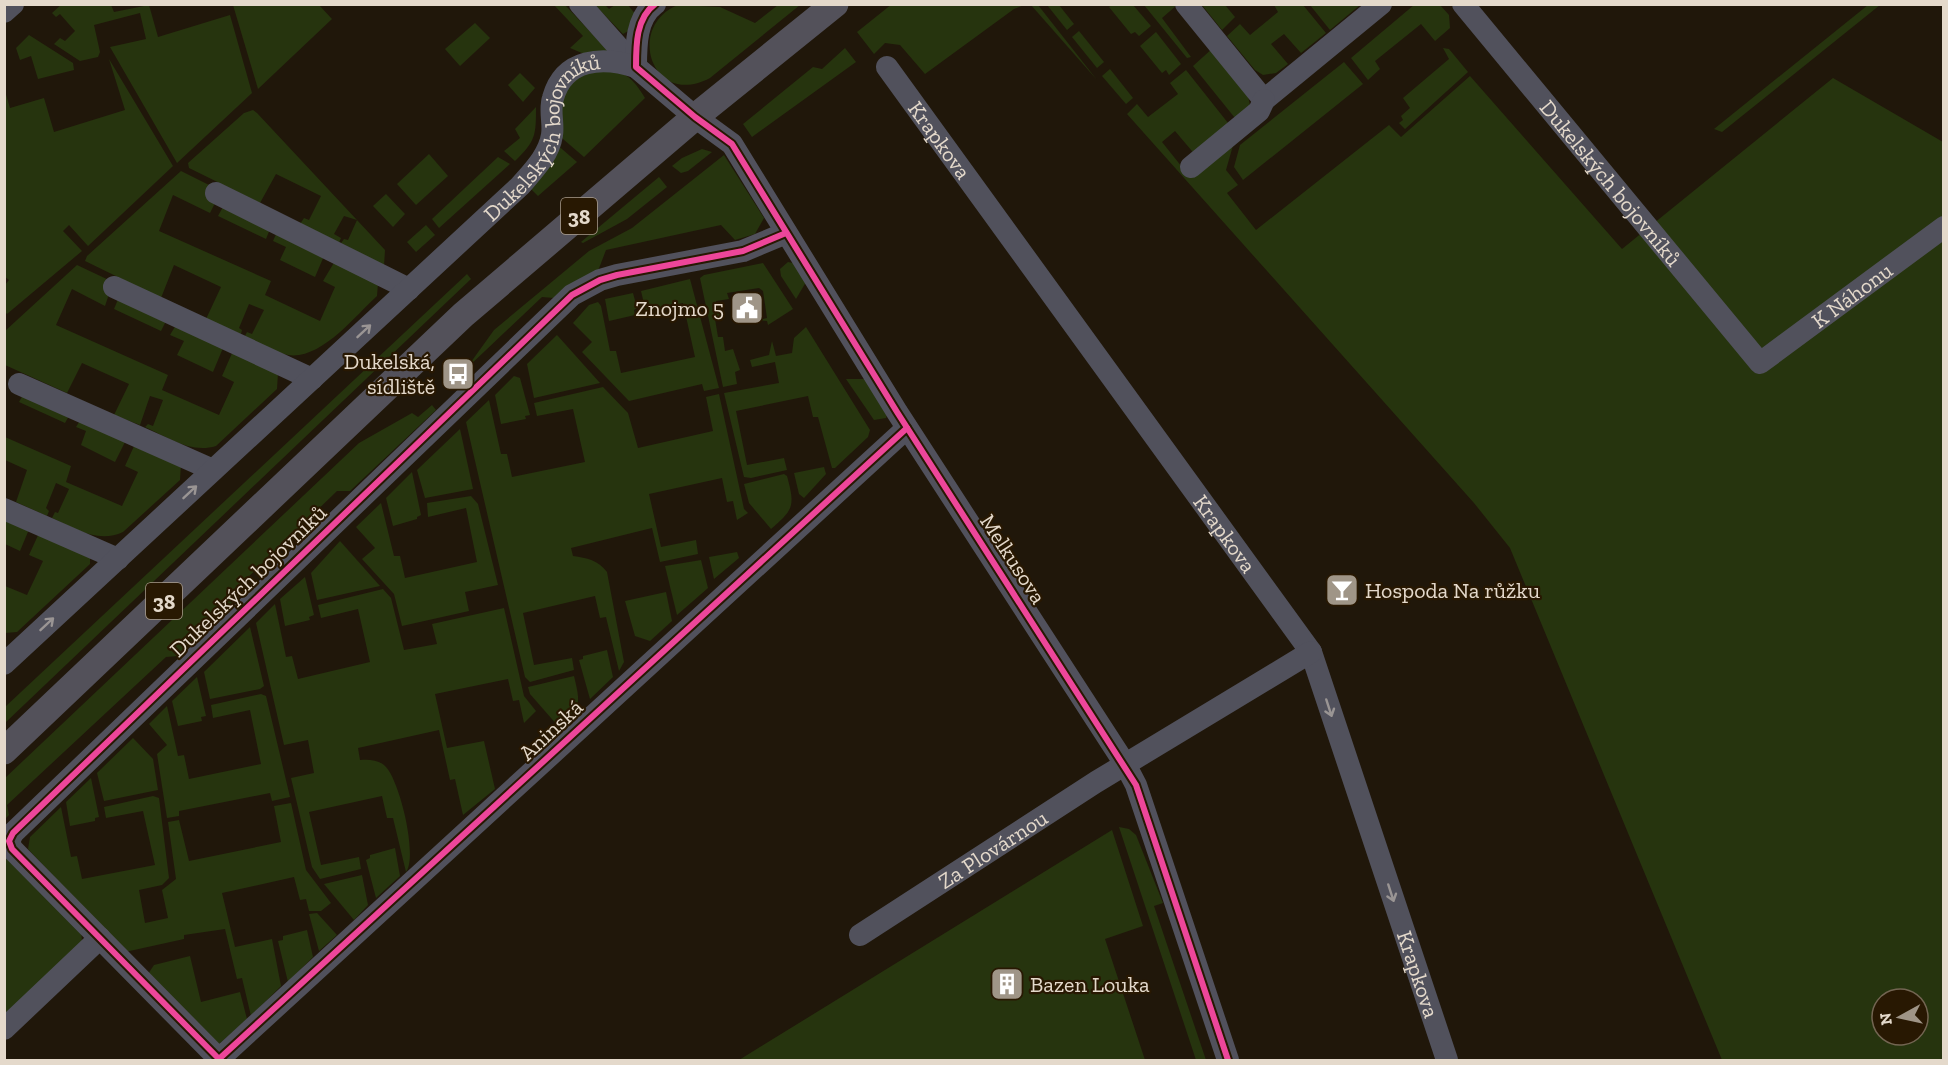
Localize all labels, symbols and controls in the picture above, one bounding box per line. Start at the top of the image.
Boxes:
street label: Dukelských bojovníků [478,48,602,227]
street label: Dukelských bojovníků [1534,94,1688,272]
street label: Krapkova [902,96,977,185]
road number: 38 [561,198,597,234]
street label: K Náhonu [1806,256,1898,334]
public building icon: Znojmo 5 [729,290,765,326]
place label: Znojmo 5 [635,295,724,322]
one-way arrow [357,324,372,338]
place label: Dukelská, sídliště [344,348,435,400]
bus stop icon: Dukelská, sídliště [440,356,476,392]
one-way arrow [183,484,198,499]
street label: Krapkova [1188,489,1263,578]
street label: Dukelských bojovníků [164,499,333,663]
street label: Melkusova [974,509,1052,609]
bar icon: Hospoda Na růžku [1324,572,1360,608]
place label: Hospoda Na růžku [1365,577,1541,604]
road number: 38 [146,583,182,619]
one-way arrow [40,617,55,631]
street label: Aninská [514,694,589,766]
one-way arrow [1325,698,1336,717]
street label: Za Plovárnou [933,803,1053,894]
one-way arrow [1386,883,1397,902]
street label: Krapkova [1391,927,1446,1021]
building icon: Bazen Louka [989,966,1025,1002]
place label: Bazen Louka [1030,971,1150,998]
north arrow [1870,987,1930,1047]
text: N [1875,1012,1896,1026]

